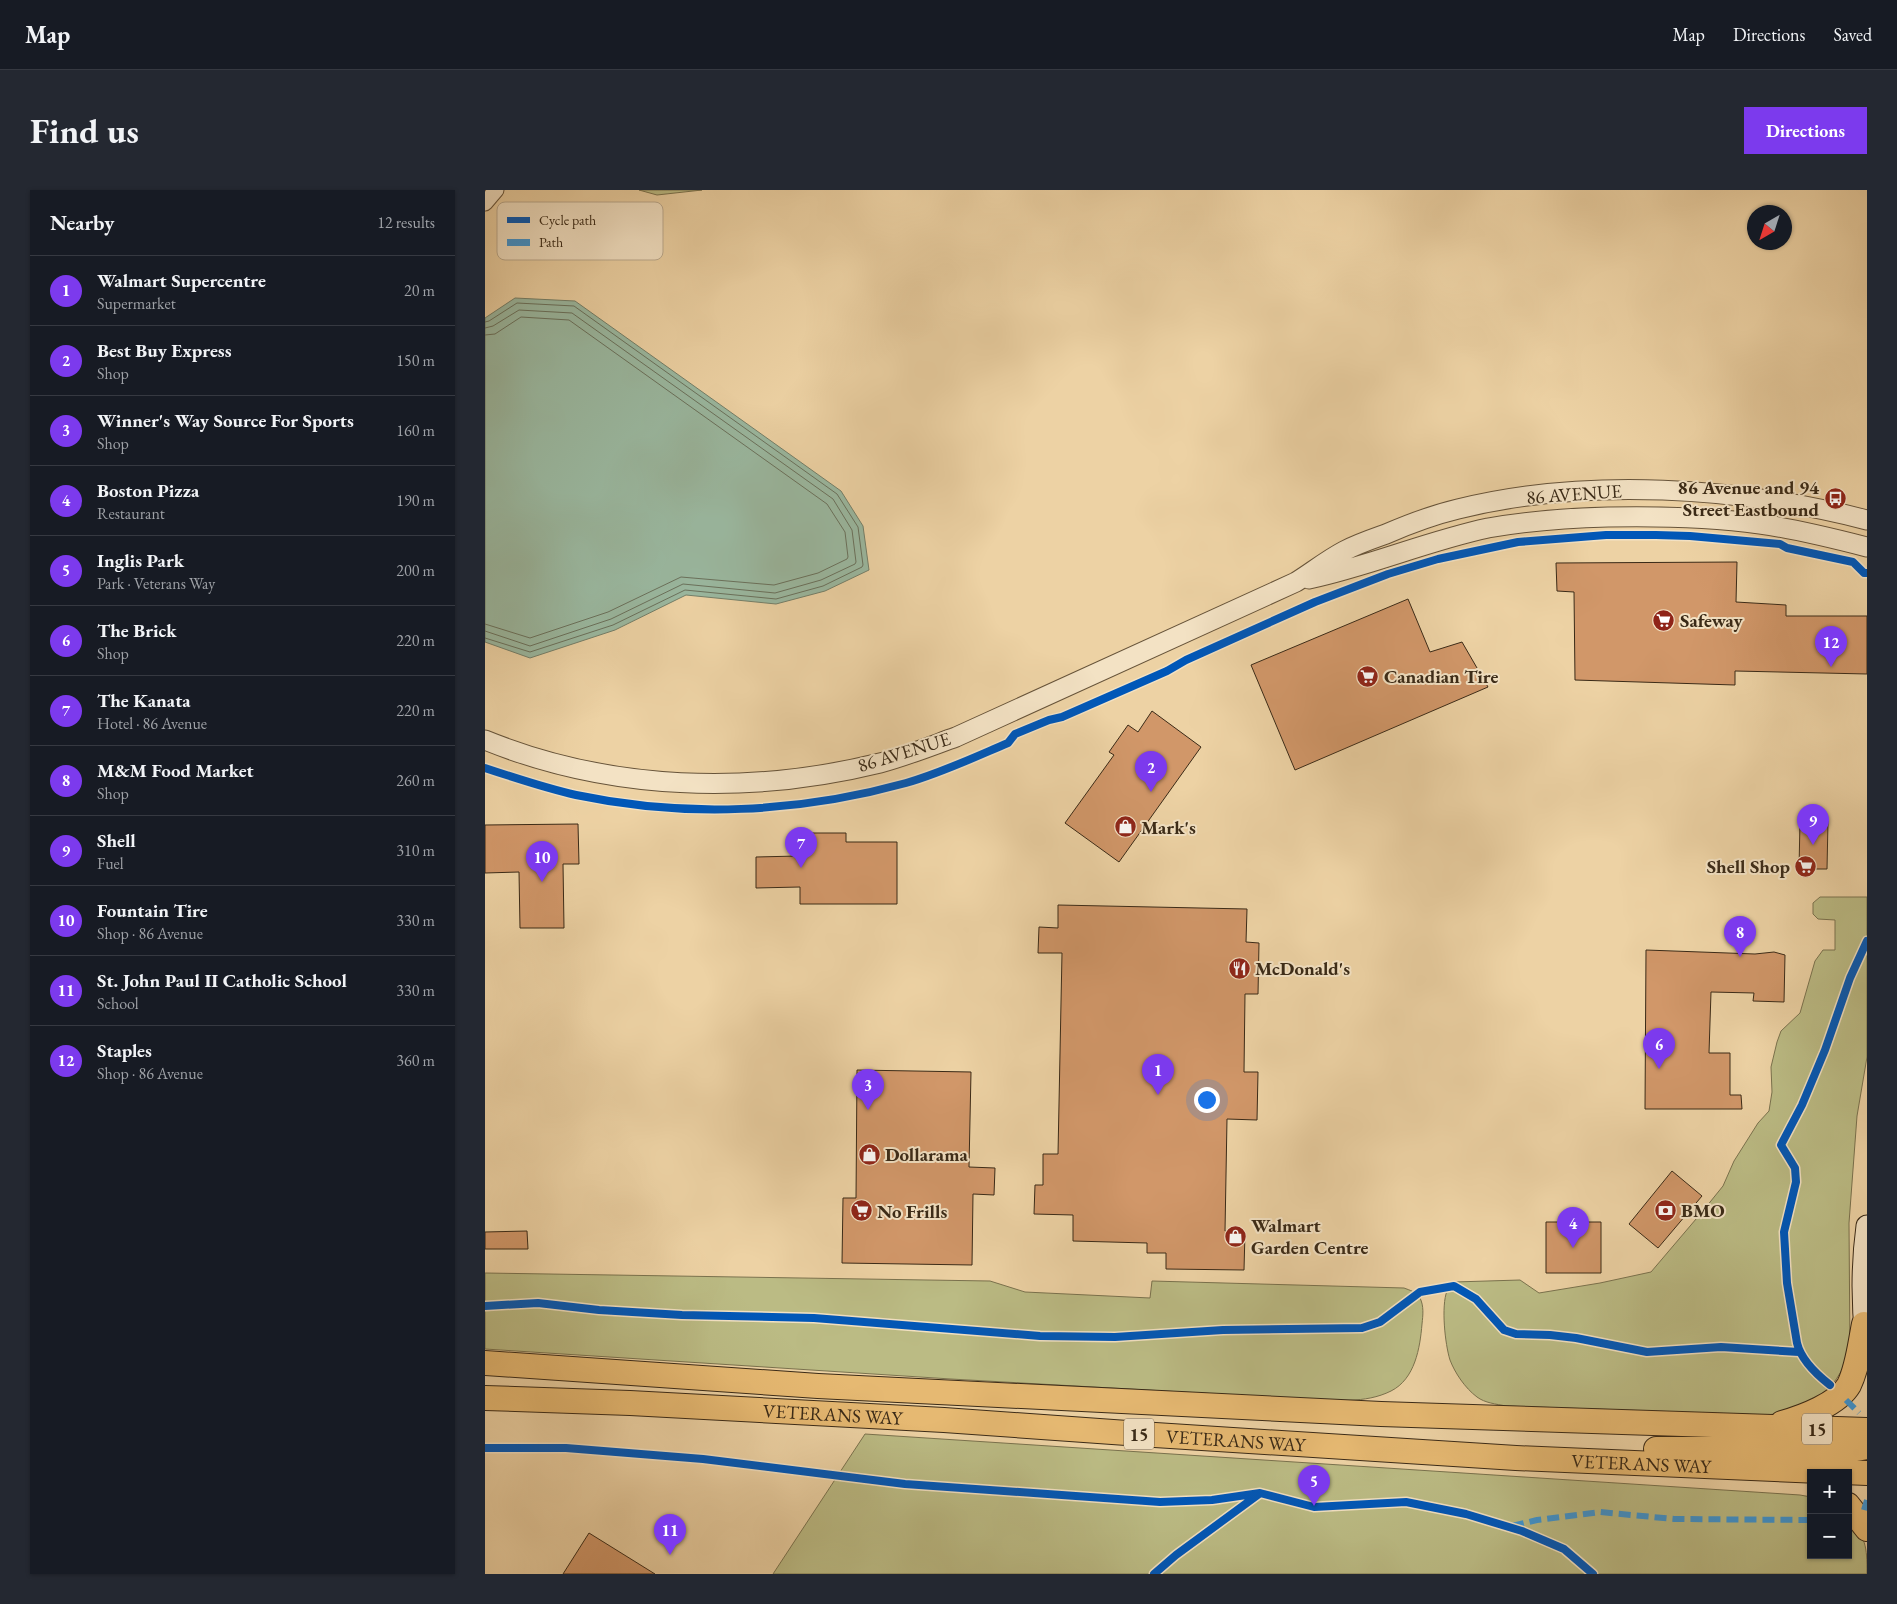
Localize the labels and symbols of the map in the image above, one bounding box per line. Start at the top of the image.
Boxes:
legend [497,202,663,260]
north arrow [1747,205,1792,250]
text: Cycle path [539,211,596,229]
text: Path [539,233,563,251]
place label: 86 Avenue and 94 Street Eastbound [1678,475,1820,522]
street label: 86 AVENUE [1525,478,1623,510]
bus stop icon: 86 Avenue and 94 Street Eastbound [1823,486,1847,510]
supermarket icon: Safeway [1652,608,1676,632]
place label: Safeway [1680,608,1743,633]
pin: 12 [1815,626,1847,667]
supermarket icon: Canadian Tire [1356,664,1380,688]
place label: Canadian Tire [1384,664,1498,689]
street label: 86 AVENUE [855,726,954,778]
pin: 2 [1135,751,1167,792]
pin: 9 [1797,804,1829,845]
shop icon: Mark's [1113,815,1137,839]
place label: Mark's [1141,815,1196,840]
pin: 7 [785,827,817,868]
pin: 10 [526,841,558,882]
place label: Shell Shop [1707,854,1791,879]
supermarket icon: Shell Shop [1794,854,1818,878]
pin: 8 [1724,916,1756,957]
restaurant icon: McDonald's [1227,956,1251,980]
place label: McDonald's [1255,956,1350,981]
pin: 6 [1643,1028,1675,1069]
pin: 1 [1142,1054,1174,1095]
pin: 3 [852,1069,884,1110]
your location [1194,1087,1220,1113]
shop icon: Dollarama [857,1142,881,1166]
place label: Dollarama [885,1142,968,1167]
bank icon: BMO [1653,1198,1677,1222]
place label: BMO [1681,1198,1725,1223]
supermarket icon: No Frills [849,1199,873,1223]
place label: No Frills [877,1199,947,1224]
pin: 4 [1557,1207,1589,1248]
place label: Walmart Garden Centre [1251,1213,1369,1260]
shop icon: Walmart Garden Centre [1223,1224,1247,1248]
street label: VETERANS WAY [762,1398,904,1430]
road number: 15 [1802,1414,1832,1444]
road number: 15 [1124,1418,1154,1450]
street label: VETERANS WAY [1165,1423,1307,1457]
street label: VETERANS WAY [1571,1448,1712,1479]
pin: 5 [1298,1465,1330,1506]
pin: 11 [654,1514,686,1555]

